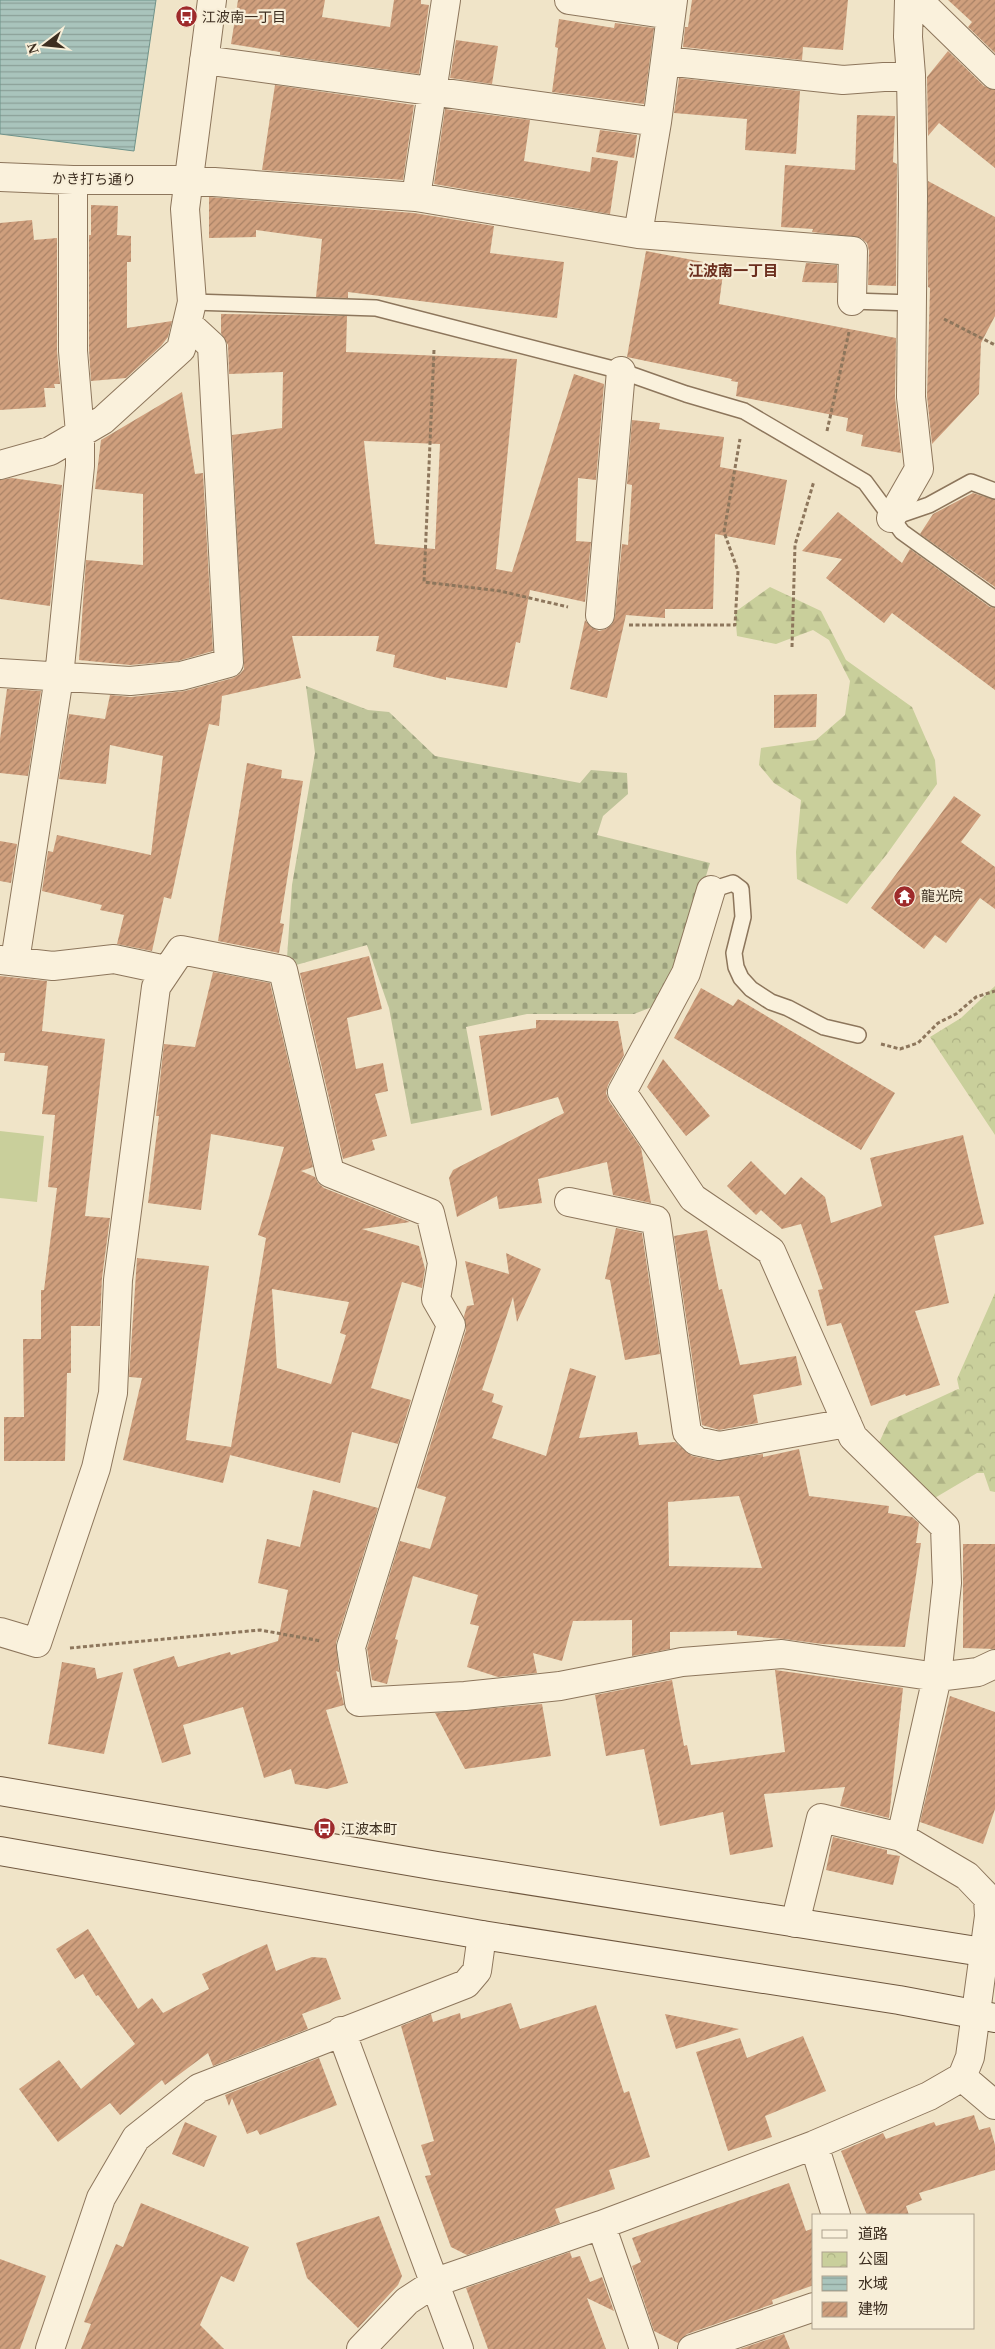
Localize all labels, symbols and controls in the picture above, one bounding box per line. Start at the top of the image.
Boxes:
bus stop icon: 江波南一丁目 [174,5,198,29]
place label: 江波南一丁目 [202,10,286,25]
north arrow [20,20,70,70]
text: N [24,42,42,55]
street label: かき打ち通り [52,171,136,188]
district label: 江波南一丁目 [688,263,778,279]
temple icon: 龍光院 [893,884,917,908]
place label: 龍光院 [921,889,963,904]
bus stop icon: 江波本町 [313,1817,337,1841]
place label: 江波本町 [341,1822,397,1837]
legend [812,2214,975,2329]
text: 道路 [858,2226,888,2242]
text: 公園 [858,2251,888,2267]
text: 水域 [858,2276,888,2292]
text: 建物 [858,2301,888,2317]

